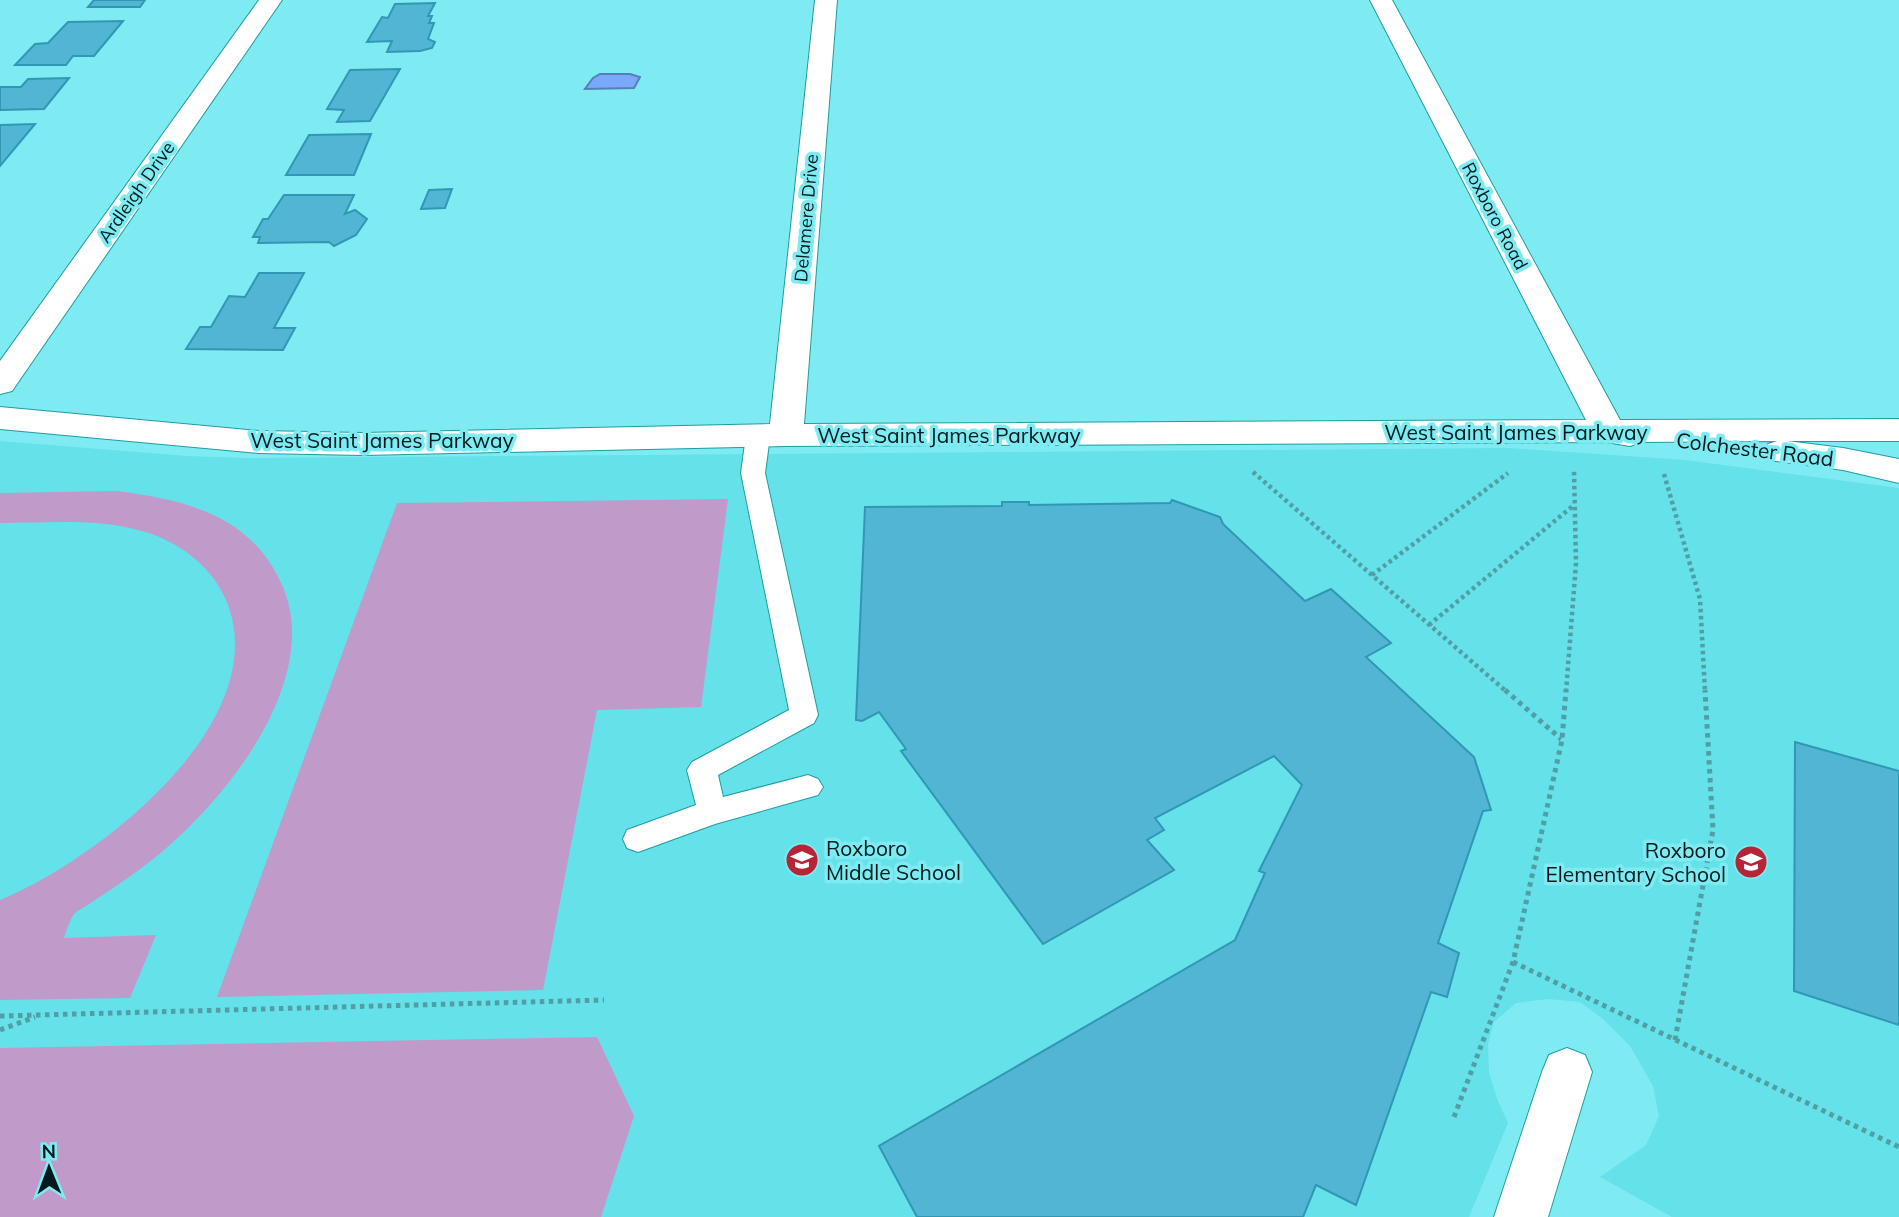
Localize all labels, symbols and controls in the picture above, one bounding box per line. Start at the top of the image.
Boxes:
street label: Ardleigh Drive [93,137,179,247]
street label: Delamere Drive [789,153,823,283]
street label: Roxboro Road [1457,158,1533,274]
street label: West Saint James Parkway [1384,419,1648,445]
street label: West Saint James Parkway [817,422,1081,448]
street label: Colchester Road [1675,426,1835,472]
street label: West Saint James Parkway [250,427,514,453]
place label: Roxboro Middle School [826,835,961,885]
place label: Roxboro Elementary School [1545,837,1726,887]
school or university icon: Roxboro Middle School [783,841,821,879]
school or university icon: Roxboro Elementary School [1732,843,1770,881]
north arrow [14,1133,84,1203]
text: N [41,1139,56,1163]

